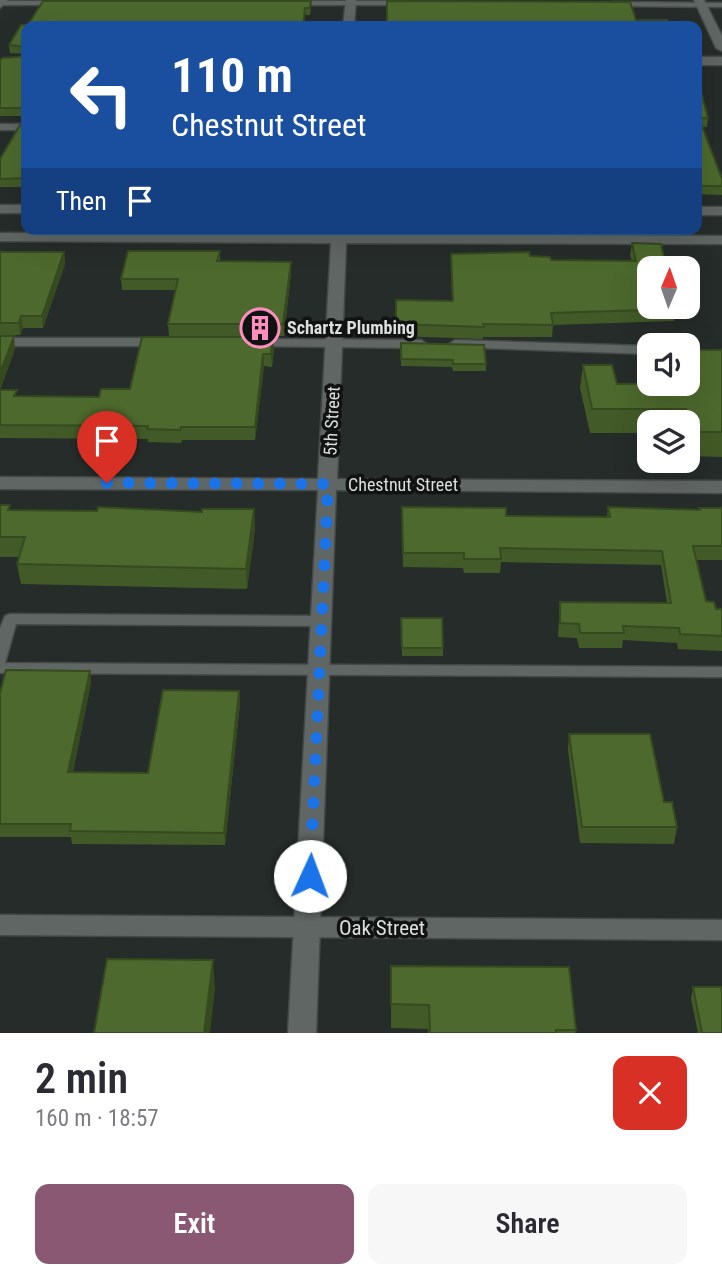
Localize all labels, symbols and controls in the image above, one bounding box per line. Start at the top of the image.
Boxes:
text: 110 m [171,47,293,104]
icon: left [56,49,147,140]
text: Chestnut Street [171,106,366,144]
icon: arrive [121,182,159,220]
text: Then [56,186,107,216]
north arrow [637,256,700,318]
map controls [637,256,700,473]
building icon: Schartz Plumbing [239,307,281,349]
place label: Schartz Plumbing [287,317,415,338]
button: sound [637,333,700,396]
street label: 5th Street [319,386,344,456]
button: layers [637,410,700,473]
pin [77,411,137,483]
icon: arrive [88,422,126,460]
street label: Chestnut Street [348,474,458,495]
position arrow [273,839,347,913]
street label: Oak Street [339,916,425,940]
text: 2 min [35,1054,128,1103]
button: close [613,1056,687,1130]
text: 160 m · 18:57 [35,1105,159,1132]
button: Exit [35,1184,354,1264]
button: Share [368,1184,687,1264]

